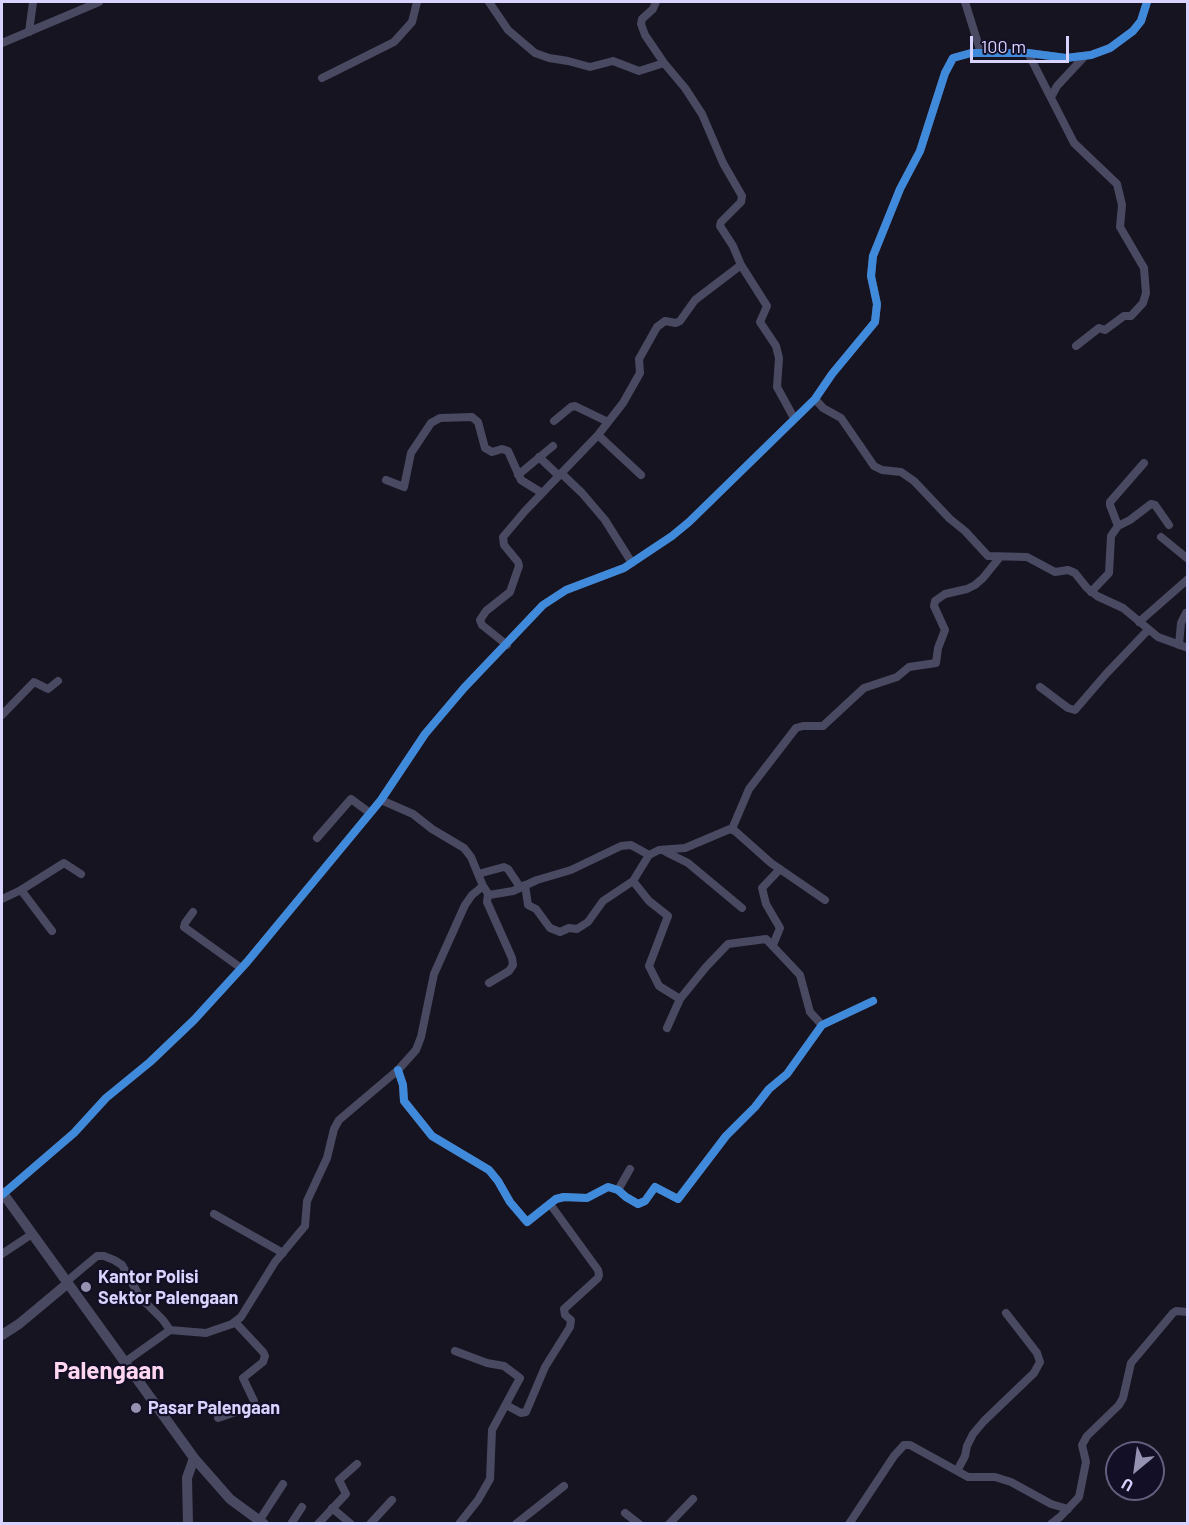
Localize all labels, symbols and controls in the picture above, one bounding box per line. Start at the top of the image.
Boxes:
scale bar [973,24,1072,62]
text: 100 m [981,35,1026,57]
place label: Kantor Polisi Sektor Palengaan [98,1266,238,1308]
marker: Kantor Polisi Sektor Palengaan [79,1280,93,1294]
district label: Palengaan [54,1357,164,1385]
place label: Pasar Palengaan [148,1397,280,1419]
marker: Pasar Palengaan [129,1401,143,1415]
north arrow [1105,1441,1165,1501]
text: U [1118,1475,1136,1496]

